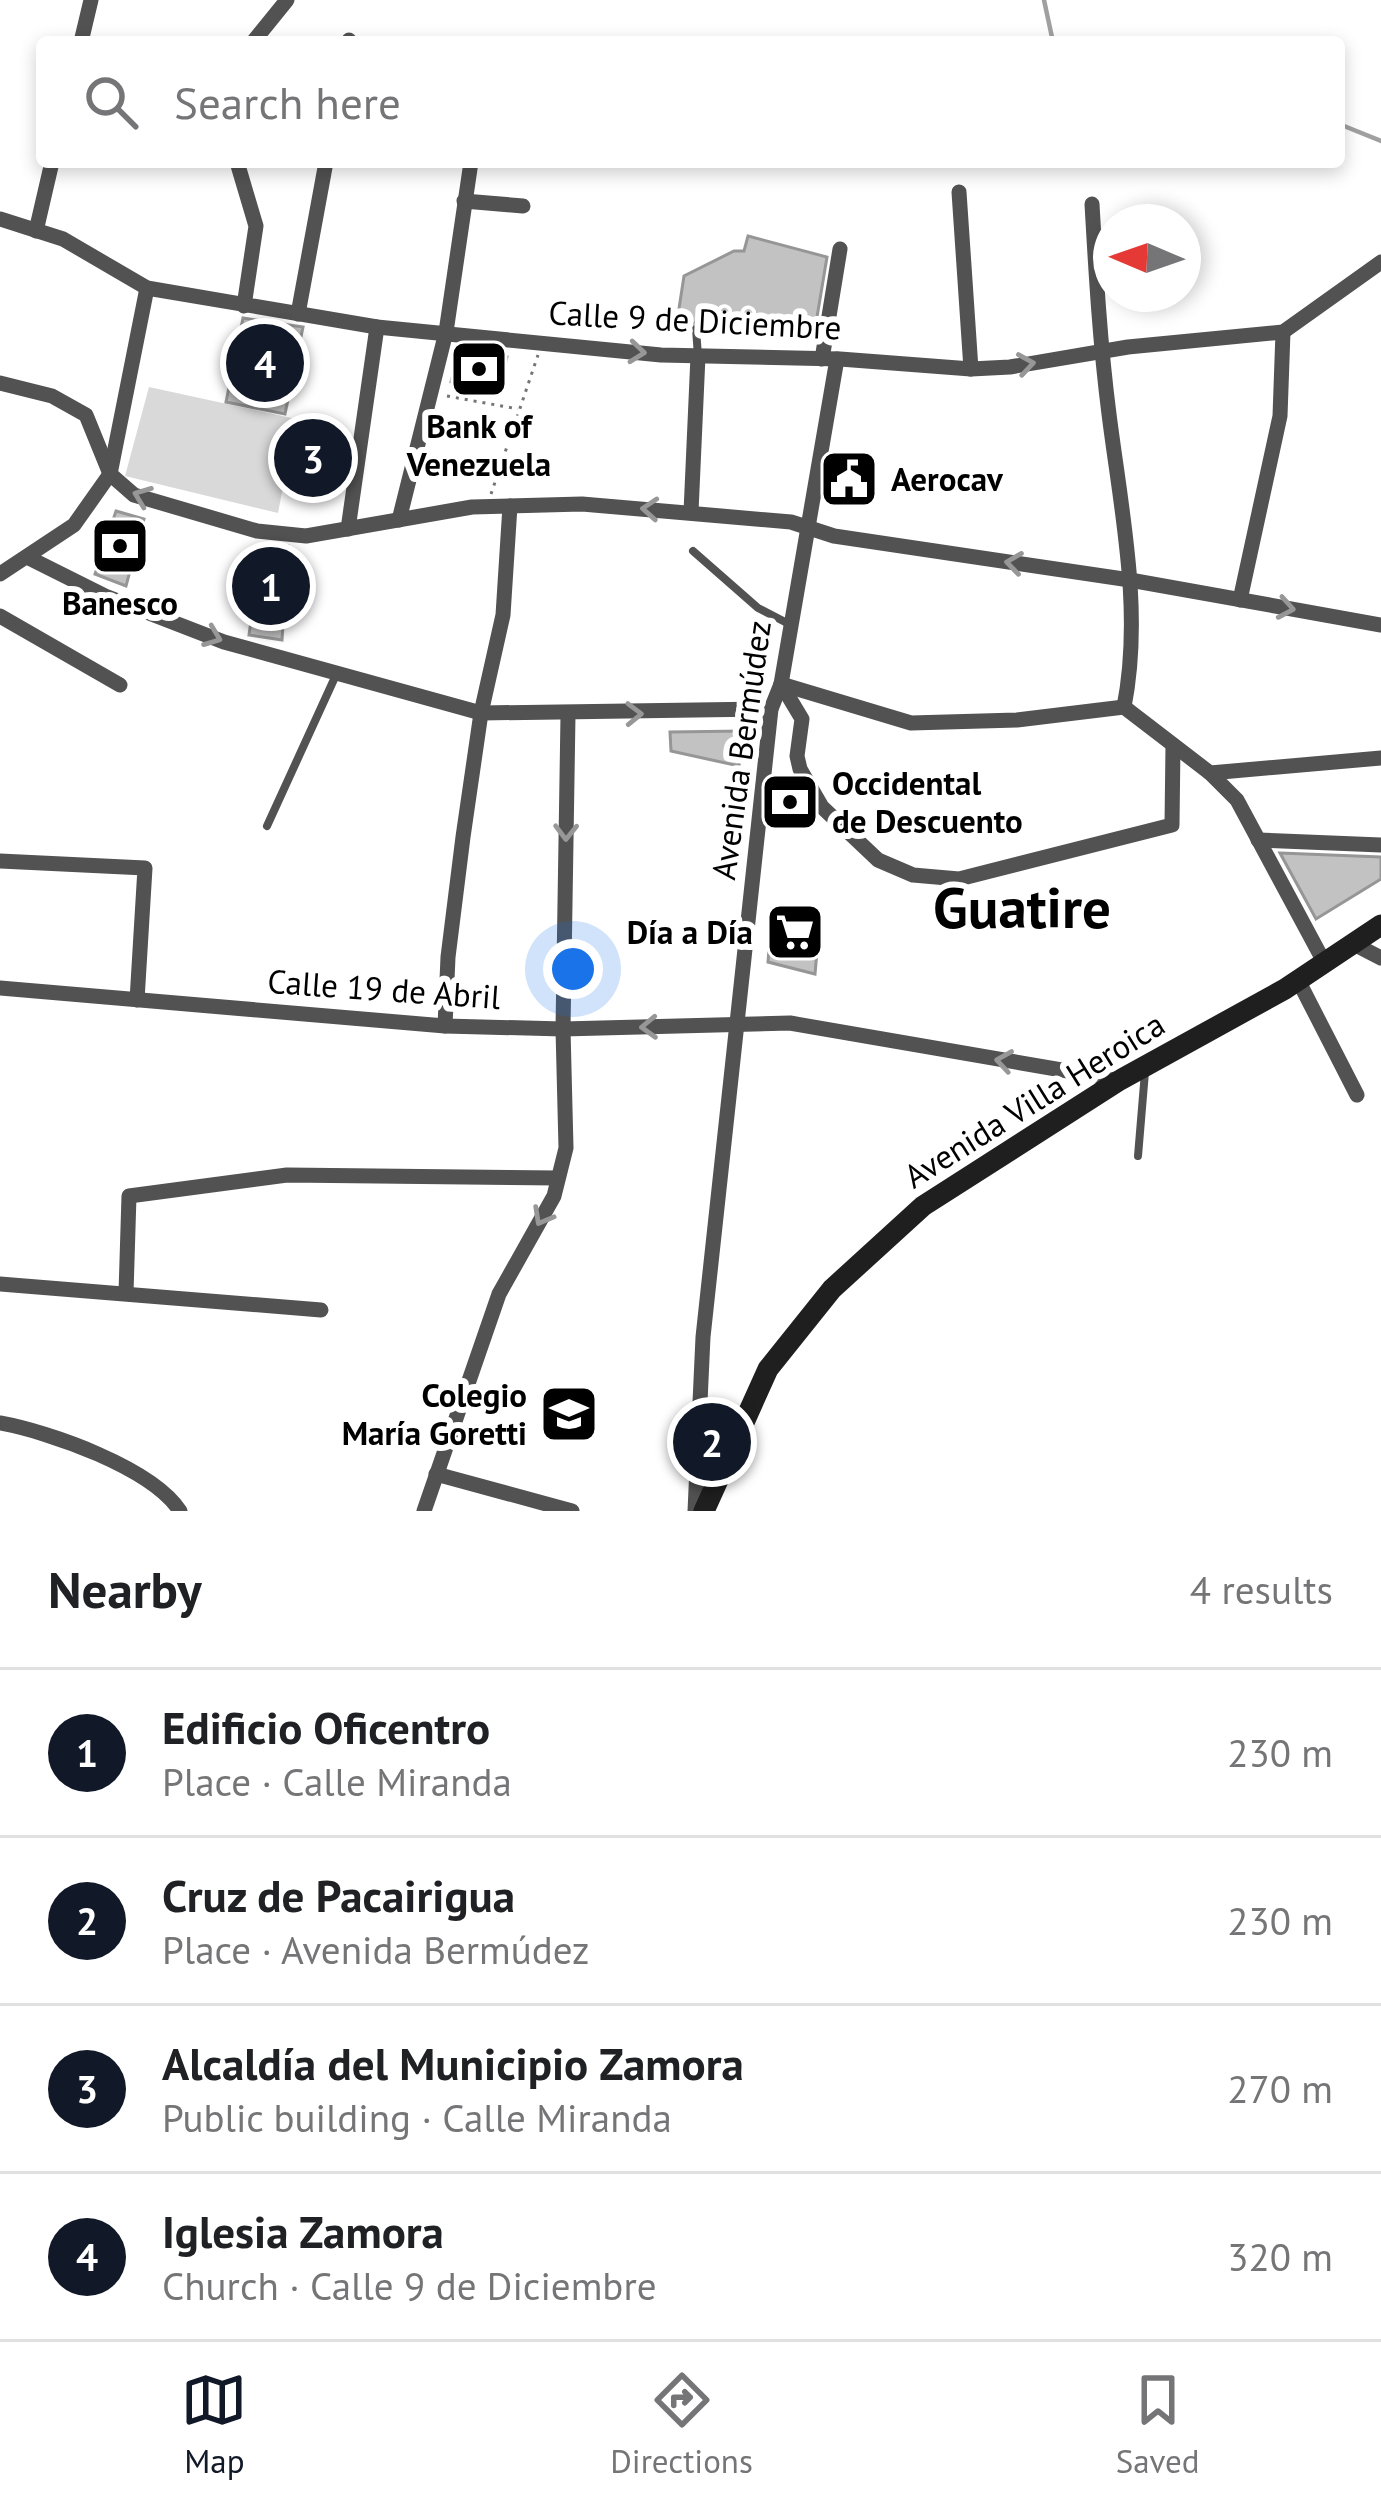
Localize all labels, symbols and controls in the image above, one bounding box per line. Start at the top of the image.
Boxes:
search box [36,36,1345,168]
icon: search [78,69,144,135]
text: Search here [174,73,401,131]
north arrow [1093,204,1201,312]
street label: Calle 9 de Diciembre [548,290,843,349]
pin: 4 [226,318,304,408]
bank icon: Bank of Venezuela [448,338,510,400]
one-way arrow [627,339,647,365]
one-way arrow [1017,352,1036,378]
place label: Bank of Venezuela [406,404,551,485]
pin: 3 [274,413,352,503]
public building icon: Aerocav [818,448,880,510]
place label: Aerocav [891,457,1004,500]
one-way arrow [133,485,154,510]
one-way arrow [640,497,659,523]
bank icon: Banesco [89,515,151,577]
pin: 1 [232,541,310,631]
one-way arrow [1004,551,1024,577]
place label: Banesco [62,581,178,624]
one-way arrow [1276,594,1296,620]
street label: Avenida Bermúdez [701,618,780,882]
one-way arrow [202,623,223,648]
one-way arrow [625,701,644,727]
place label: Occidental de Descuento [832,761,1023,842]
bank icon: Occidental de Descuento [759,771,821,833]
one-way arrow [553,824,579,842]
district label: Guatire [933,870,1111,944]
supermarket icon: Día a Día [764,901,826,963]
place label: Día a Día [627,910,753,953]
your location [543,939,603,999]
street label: Calle 19 de Abril [266,959,502,1018]
street label: Avenida Villa Heroica [895,1002,1172,1197]
one-way arrow [639,1014,658,1040]
one-way arrow [995,1049,1014,1075]
one-way arrow [533,1205,556,1226]
place label: Colegio María Goretti [342,1373,527,1454]
school or university icon: Colegio María Goretti [538,1383,600,1445]
pin: 2 [673,1397,751,1487]
text: Nearby [48,1556,202,1622]
text: 4 results [1190,1564,1333,1615]
text: Edificio Oficentro [162,1698,490,1756]
text: 1 [76,1727,98,1778]
text: 230 m [1227,1727,1333,1778]
text: Place · Calle Miranda [162,1756,512,1807]
text: Cruz de Pacairigua [162,1866,515,1924]
text: 2 [76,1895,98,1946]
text: 230 m [1227,1895,1333,1946]
text: Place · Avenida Bermúdez [162,1924,590,1975]
text: Alcaldía del Municipio Zamora [162,2034,744,2092]
text: 3 [76,2063,98,2114]
text: 270 m [1227,2063,1333,2114]
text: Public building · Calle Miranda [162,2092,672,2143]
text: Iglesia Zamora [162,2202,444,2260]
text: 4 [76,2231,98,2282]
text: 320 m [1227,2231,1333,2282]
text: Church · Calle 9 de Diciembre [162,2260,656,2311]
tab: Map [181,2367,247,2482]
tab: Directions [610,2367,753,2482]
tab: Saved [1116,2367,1200,2482]

